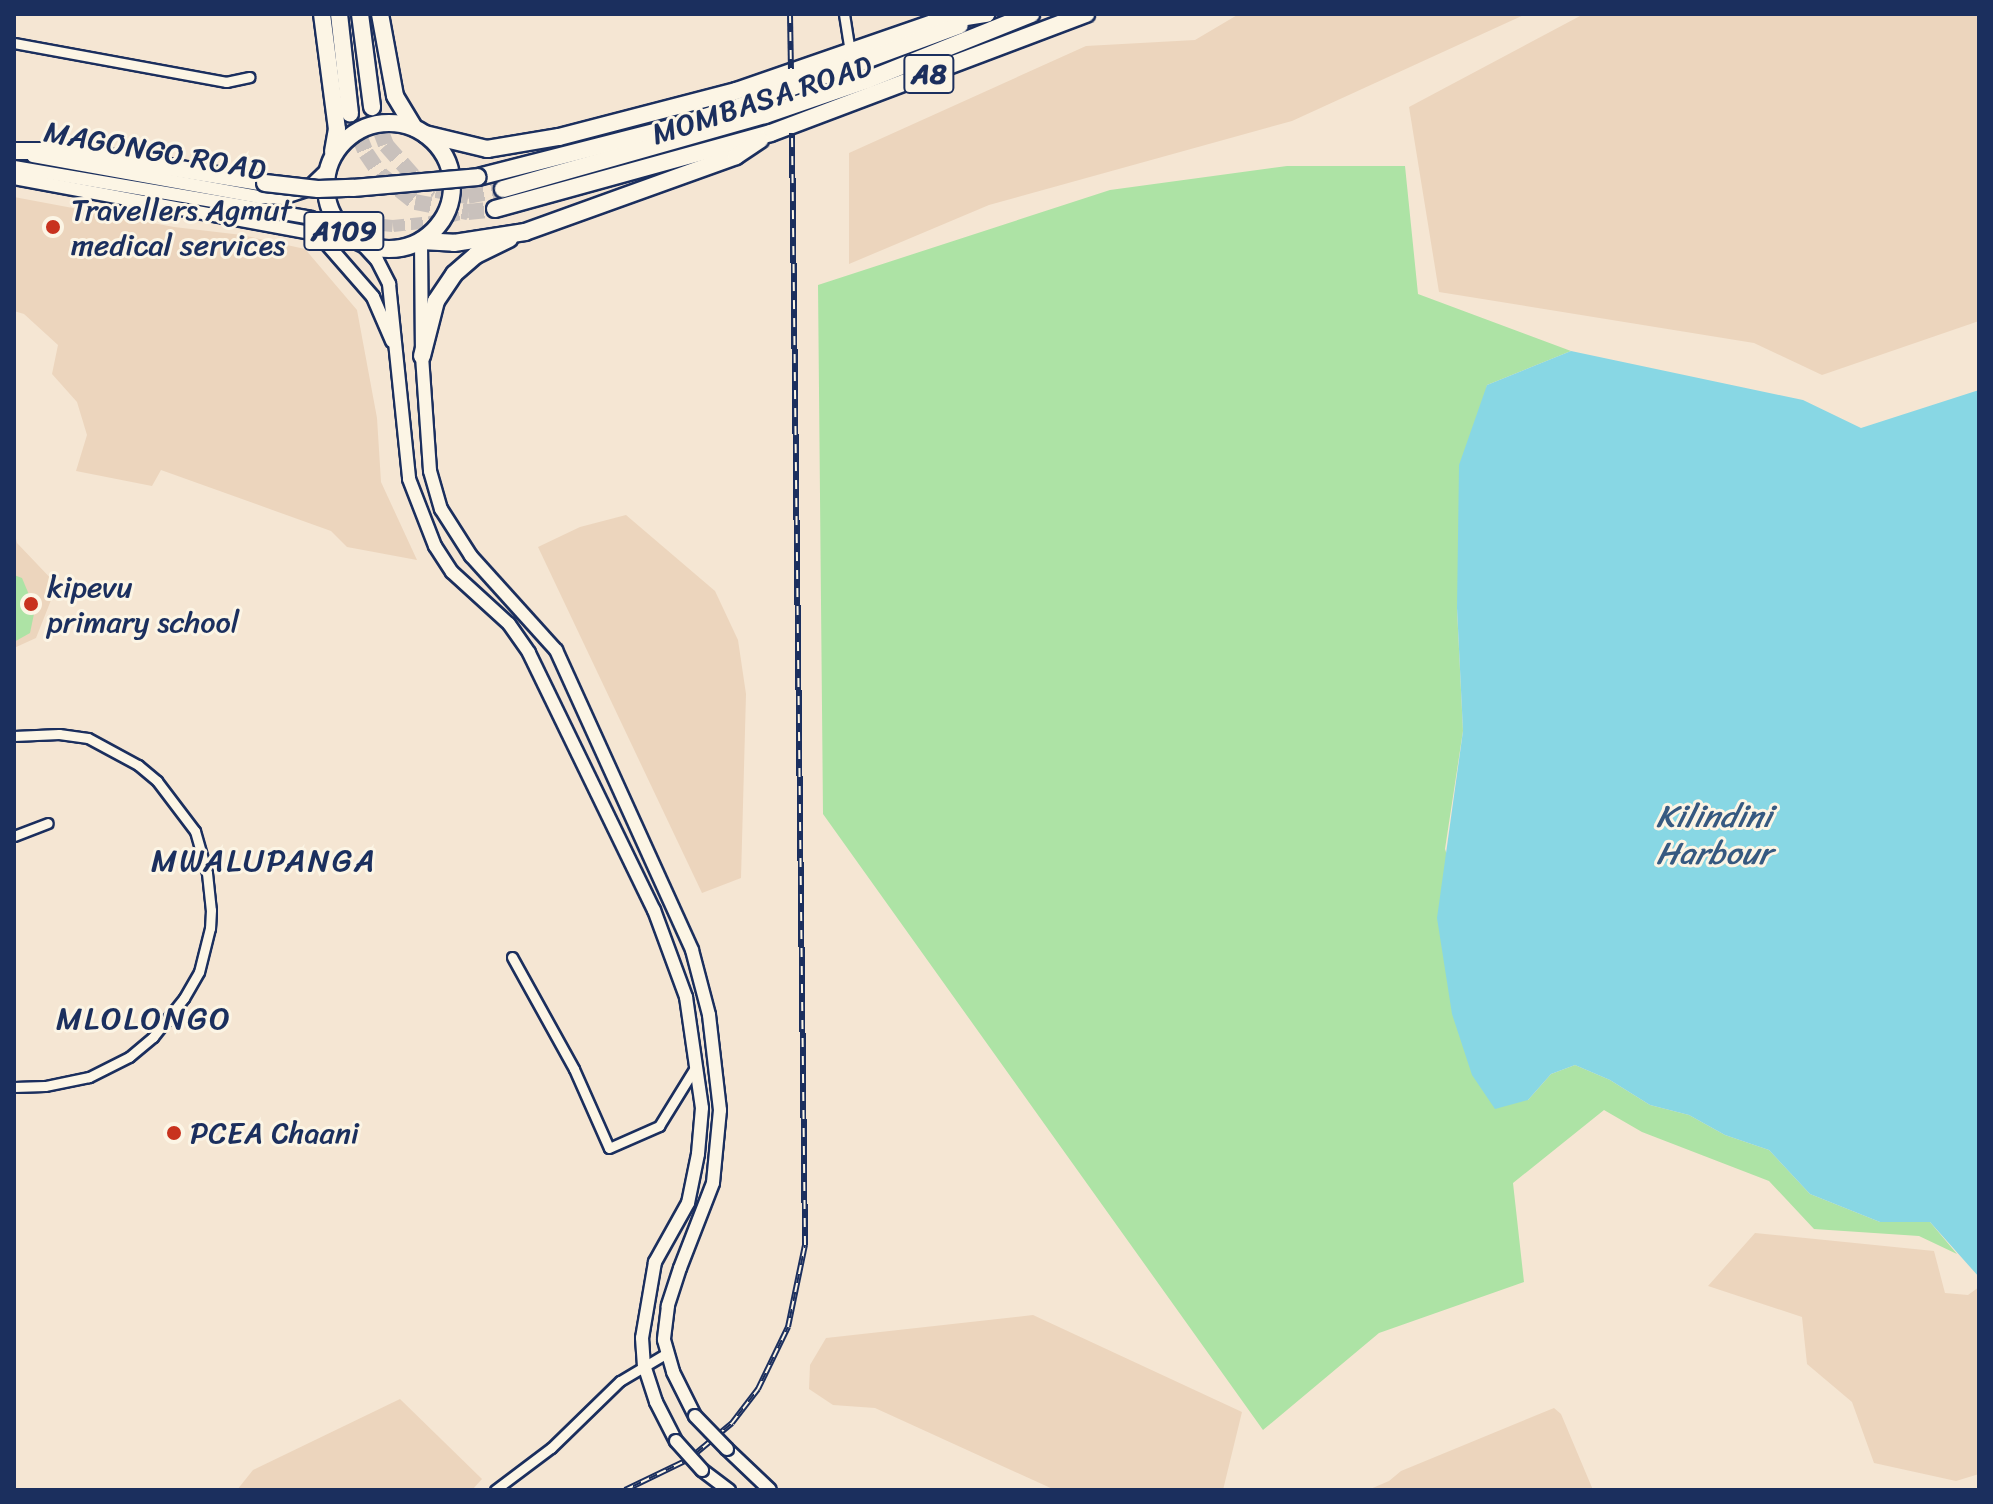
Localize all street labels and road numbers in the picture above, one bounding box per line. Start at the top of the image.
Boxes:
street label: MOMBASA ROAD [647,47,877,153]
road number: A8 [903,50,955,98]
street label: MAGONGO ROAD [41,114,269,188]
road number: A109 [302,207,386,255]

